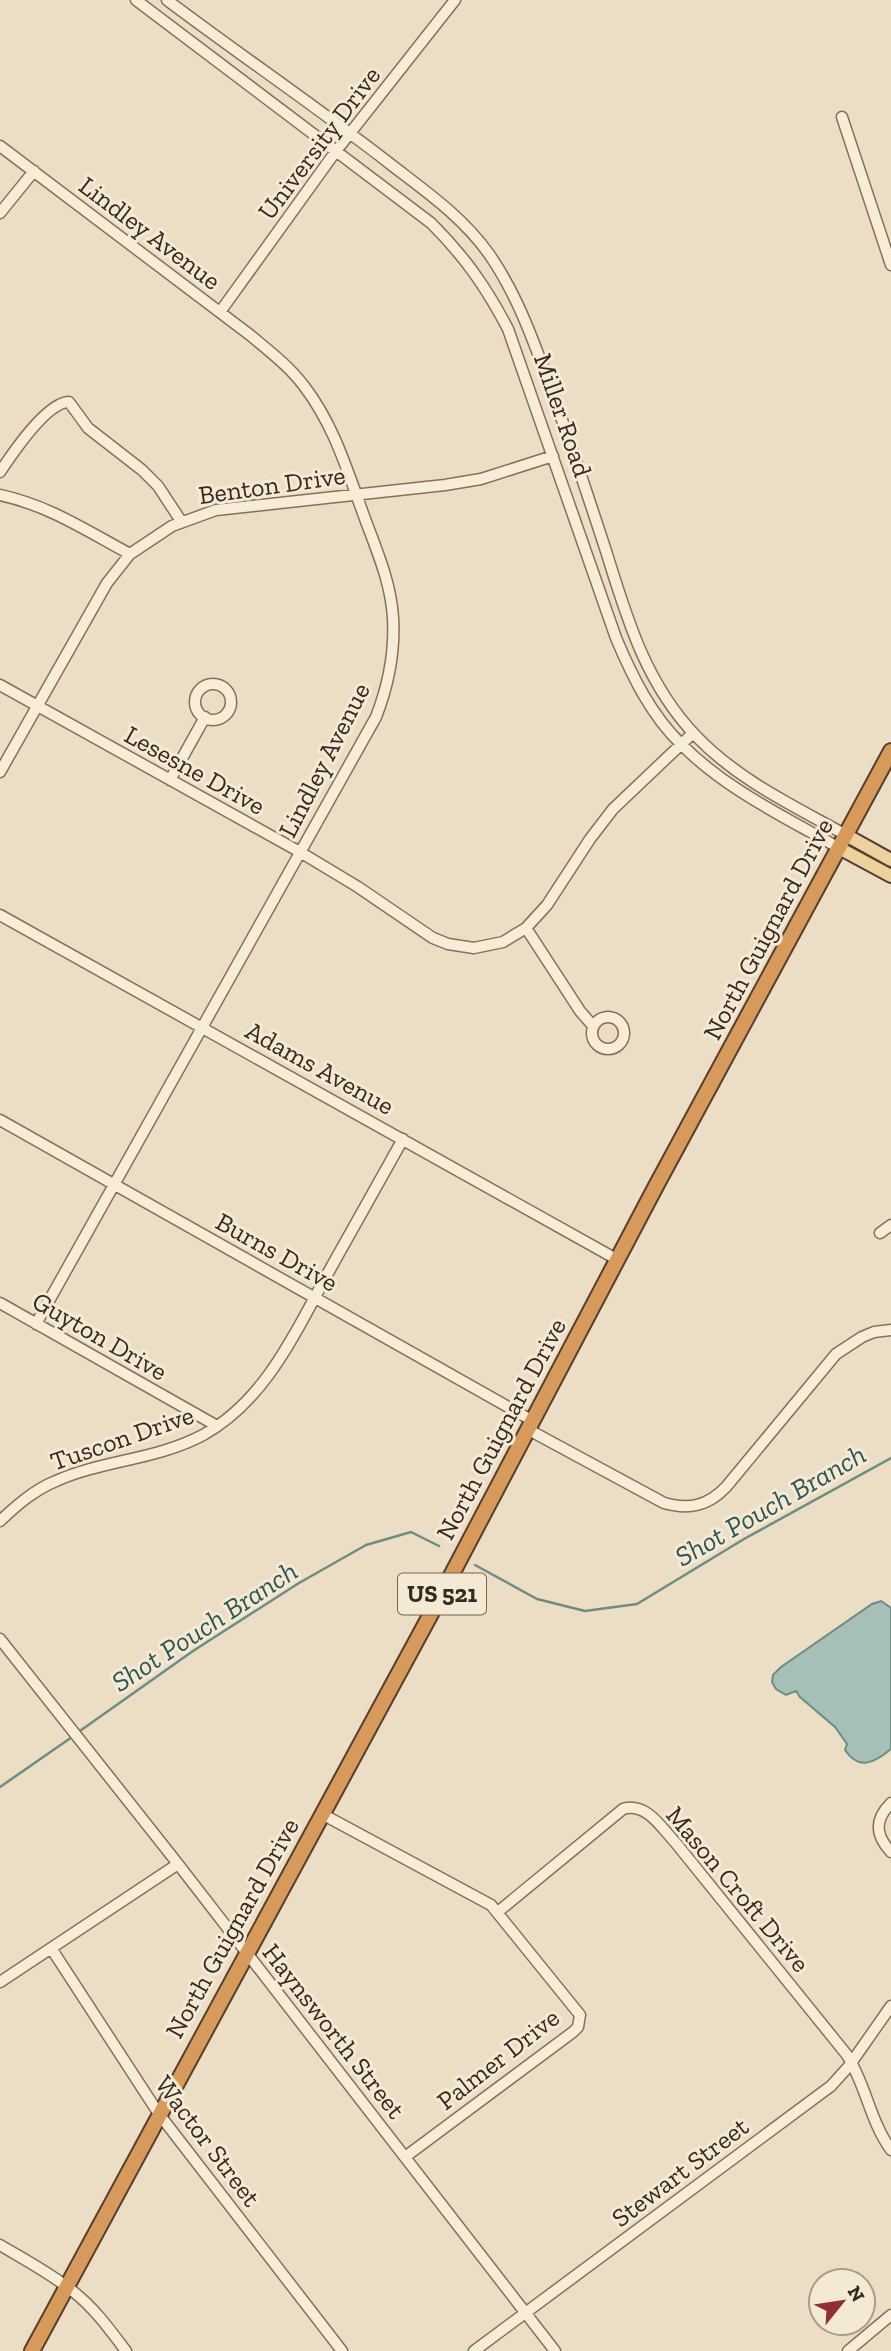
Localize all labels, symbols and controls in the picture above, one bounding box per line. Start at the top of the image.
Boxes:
street label: University Drive [251,60,387,226]
street label: Lindley Avenue [73,169,227,297]
street label: Miller Road [527,349,599,481]
street label: Benton Drive [197,459,347,511]
street label: Lindley Avenue [271,677,377,843]
street label: Lesesne Drive [119,718,271,822]
street label: North Guignard Drive [696,813,840,1045]
street label: Adams Avenue [240,1014,400,1122]
street label: Burns Drive [210,1205,344,1299]
street label: Guyton Drive [27,1285,173,1387]
street label: North Guignard Drive [429,1313,573,1545]
street label: Tuscon Drive [46,1399,198,1477]
water label: Shot Pouch Branch [669,1437,871,1573]
water label: Shot Pouch Branch [105,1554,303,1699]
road number: US 521 [398,1574,486,1614]
street label: Mason Croft Drive [659,1799,817,1979]
street label: North Guignard Drive [158,1812,306,2044]
street label: Haynsworth Street [256,1937,412,2125]
street label: Palmer Drive [430,2001,566,2117]
street label: Wactor Street [148,2069,268,2213]
street label: Stewart Street [605,2110,755,2234]
north arrow [807,2267,877,2337]
text: N [843,2282,870,2306]

